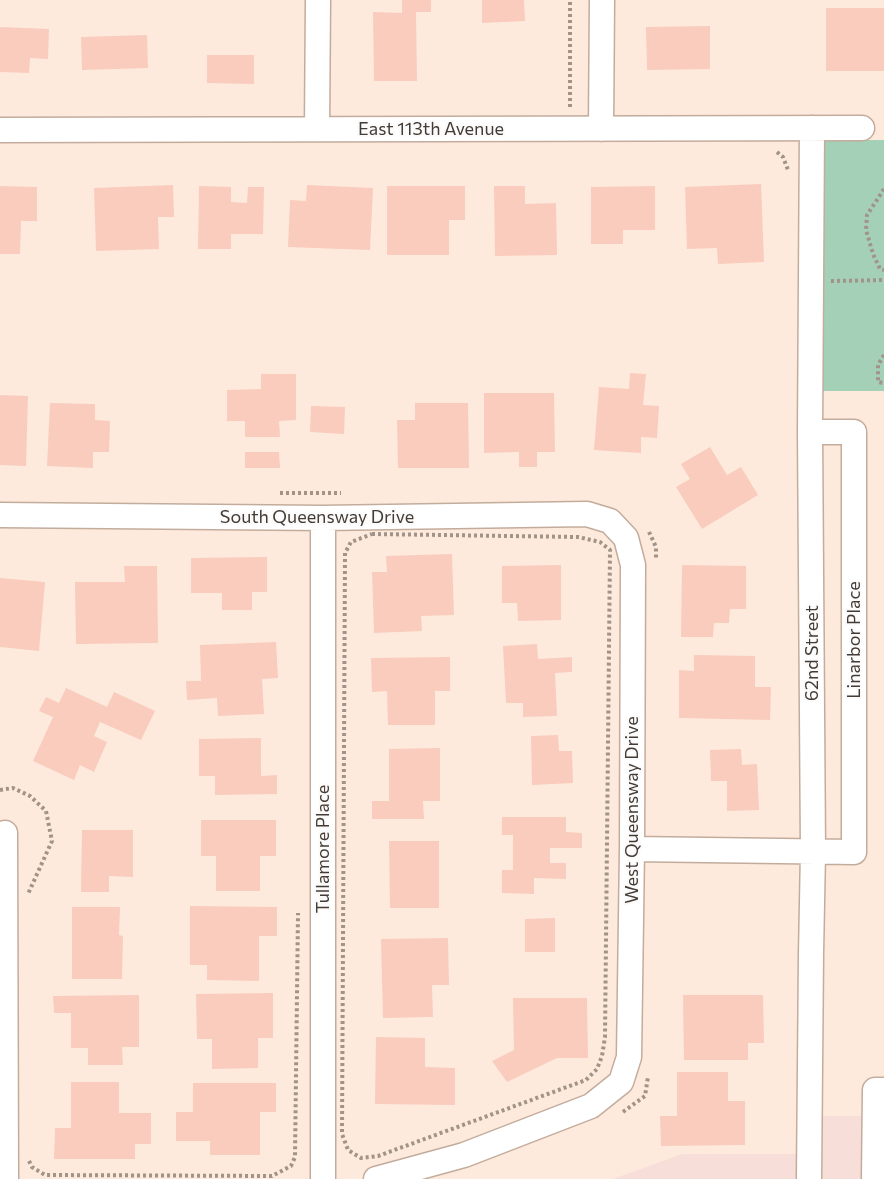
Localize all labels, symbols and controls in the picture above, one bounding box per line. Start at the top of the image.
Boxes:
street label: East 113th Avenue [358,118,504,140]
street label: South Queensway Drive [220,506,414,528]
street label: Linarbor Place [843,581,865,699]
street label: 62nd Street [801,605,823,701]
street label: West Queensway Drive [621,716,643,904]
street label: Tullamore Place [312,785,334,913]

